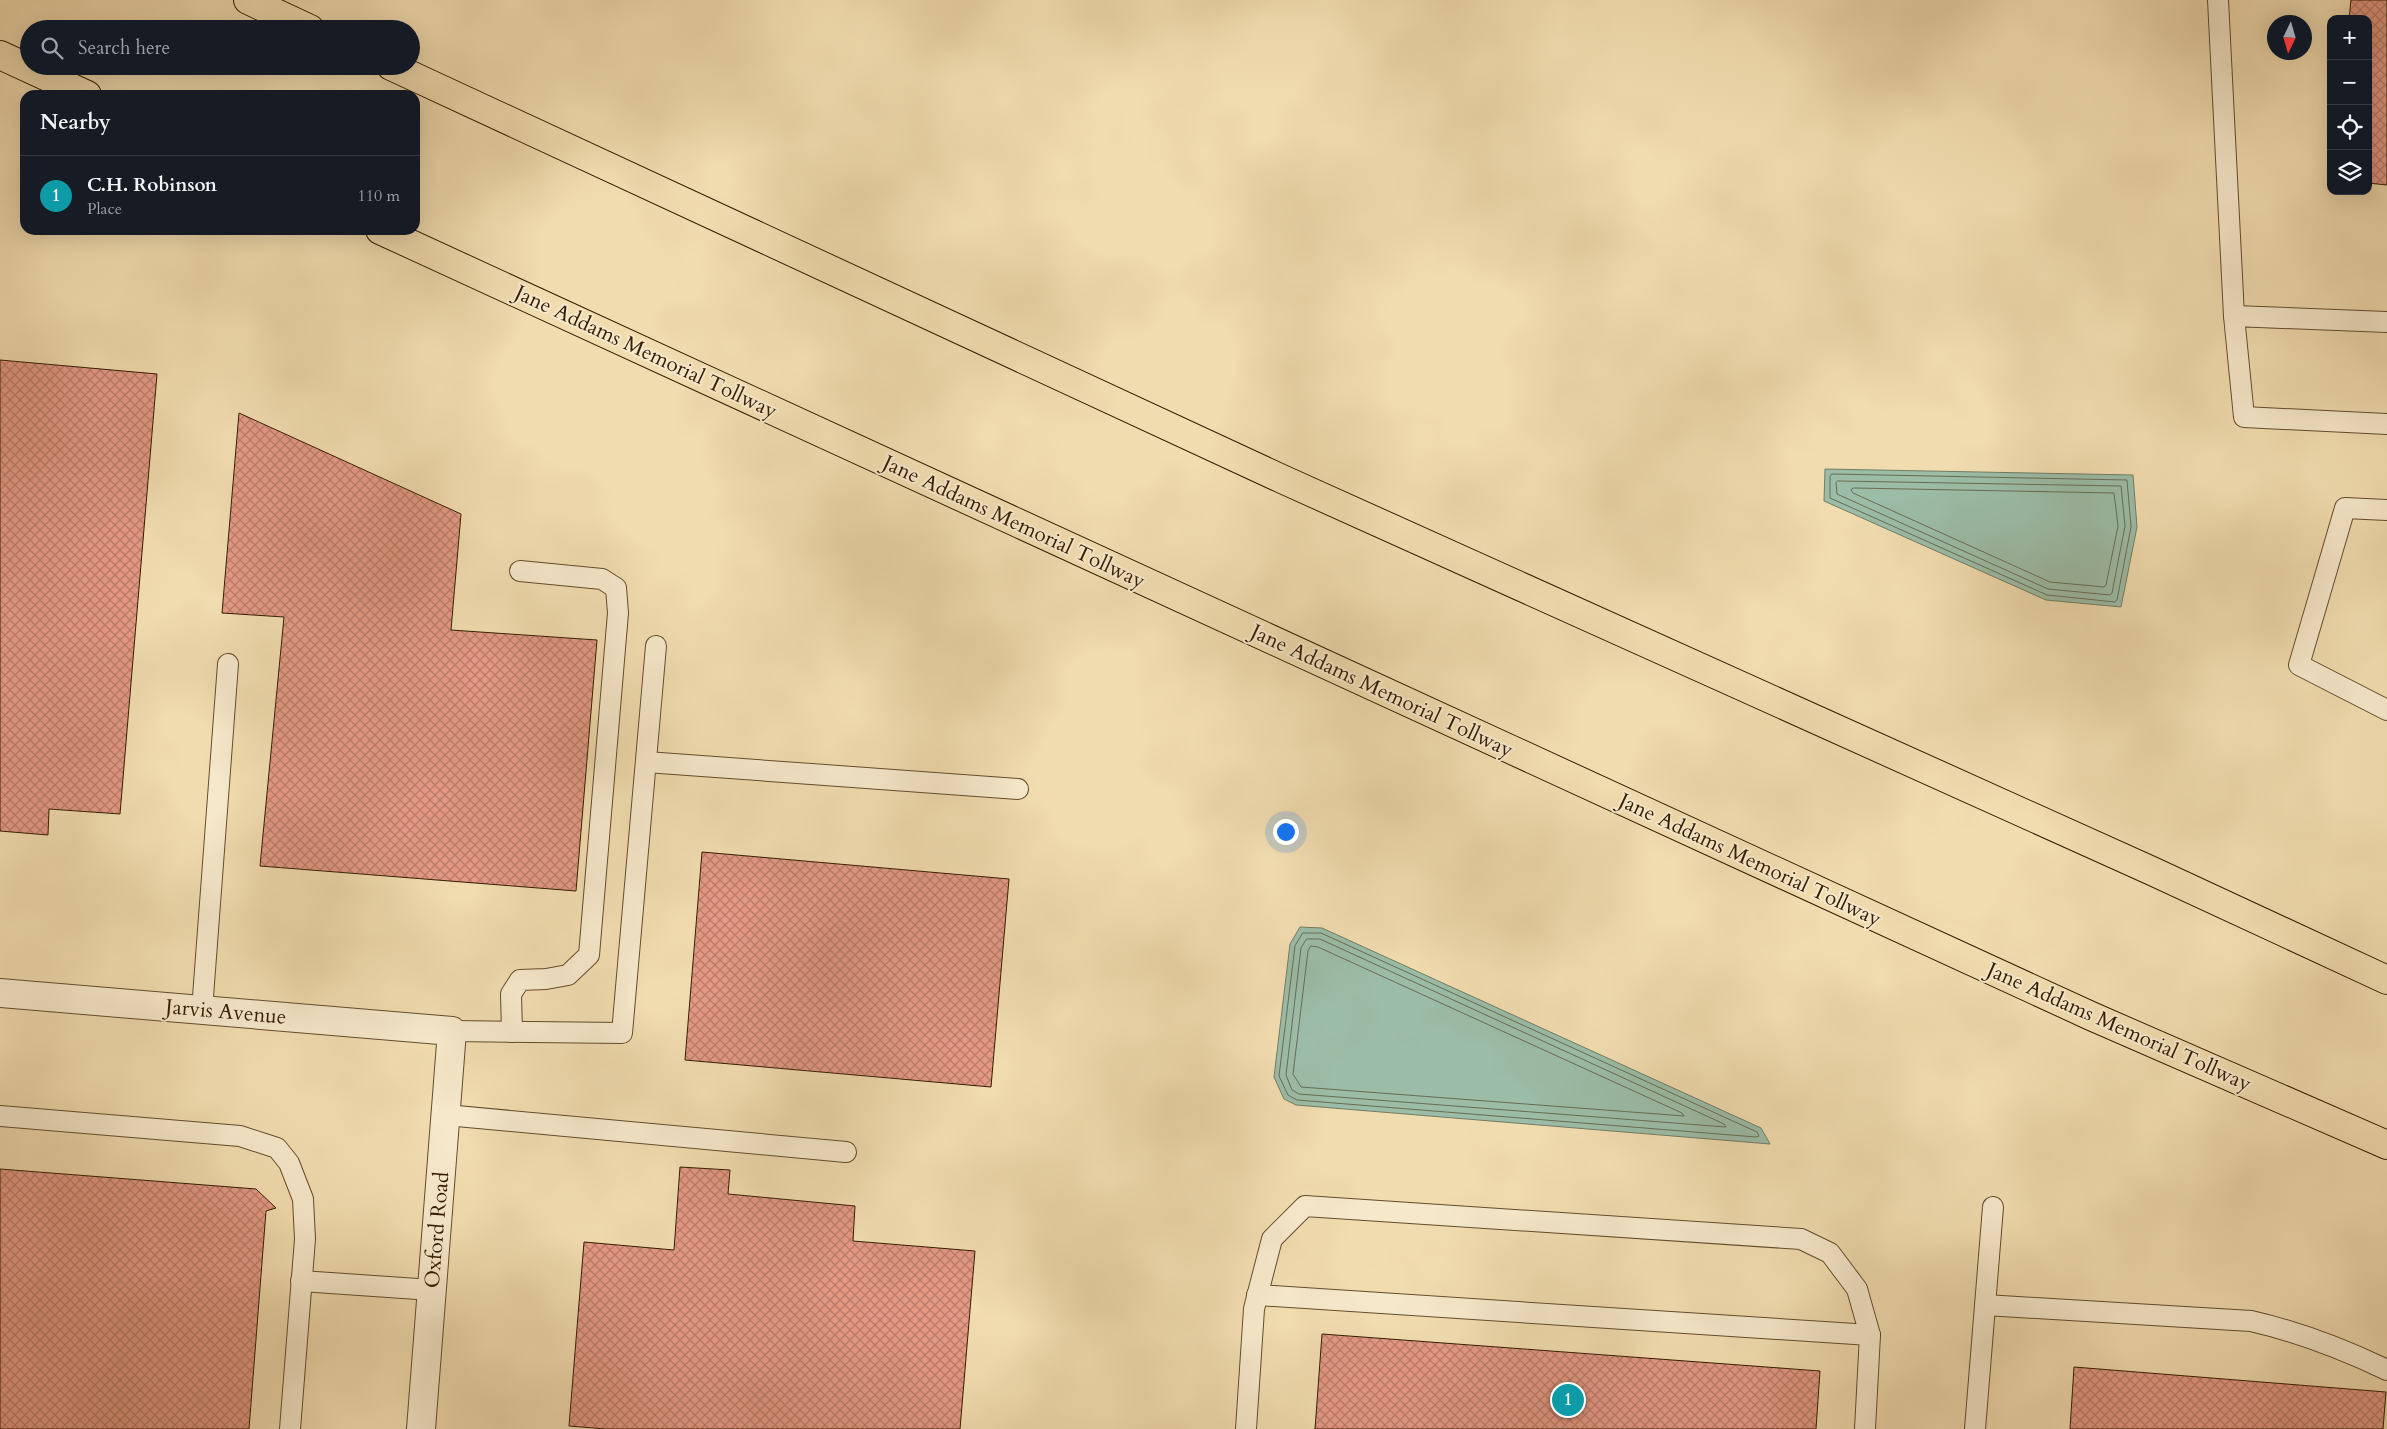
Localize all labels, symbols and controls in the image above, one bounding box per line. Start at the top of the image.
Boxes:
north arrow [2267,15,2312,60]
map controls [2327,15,2372,195]
button: + [2327,15,2372,60]
search box [20,20,420,75]
icon: search [38,34,66,62]
text: Search here [78,35,170,61]
button: − [2327,60,2372,105]
button: locate [2327,105,2372,150]
text: Nearby [40,108,111,137]
button: layers [2327,150,2372,195]
text: C.H. Robinson [87,172,217,198]
text: 1 [52,185,60,207]
text: 110 m [358,185,400,207]
text: Place [87,198,122,220]
street label: Jane Addams Memorial Tollway [507,277,782,426]
street label: Jane Addams Memorial Tollway [875,447,1150,596]
street label: Jane Addams Memorial Tollway [1243,616,1518,765]
street label: Jane Addams Memorial Tollway [1611,785,1886,934]
your location [1273,819,1299,845]
street label: Jane Addams Memorial Tollway [1979,954,2256,1099]
street label: Jarvis Avenue [161,992,288,1032]
street label: Oxford Road [417,1170,457,1290]
pin: 1 [1552,1381,1584,1419]

